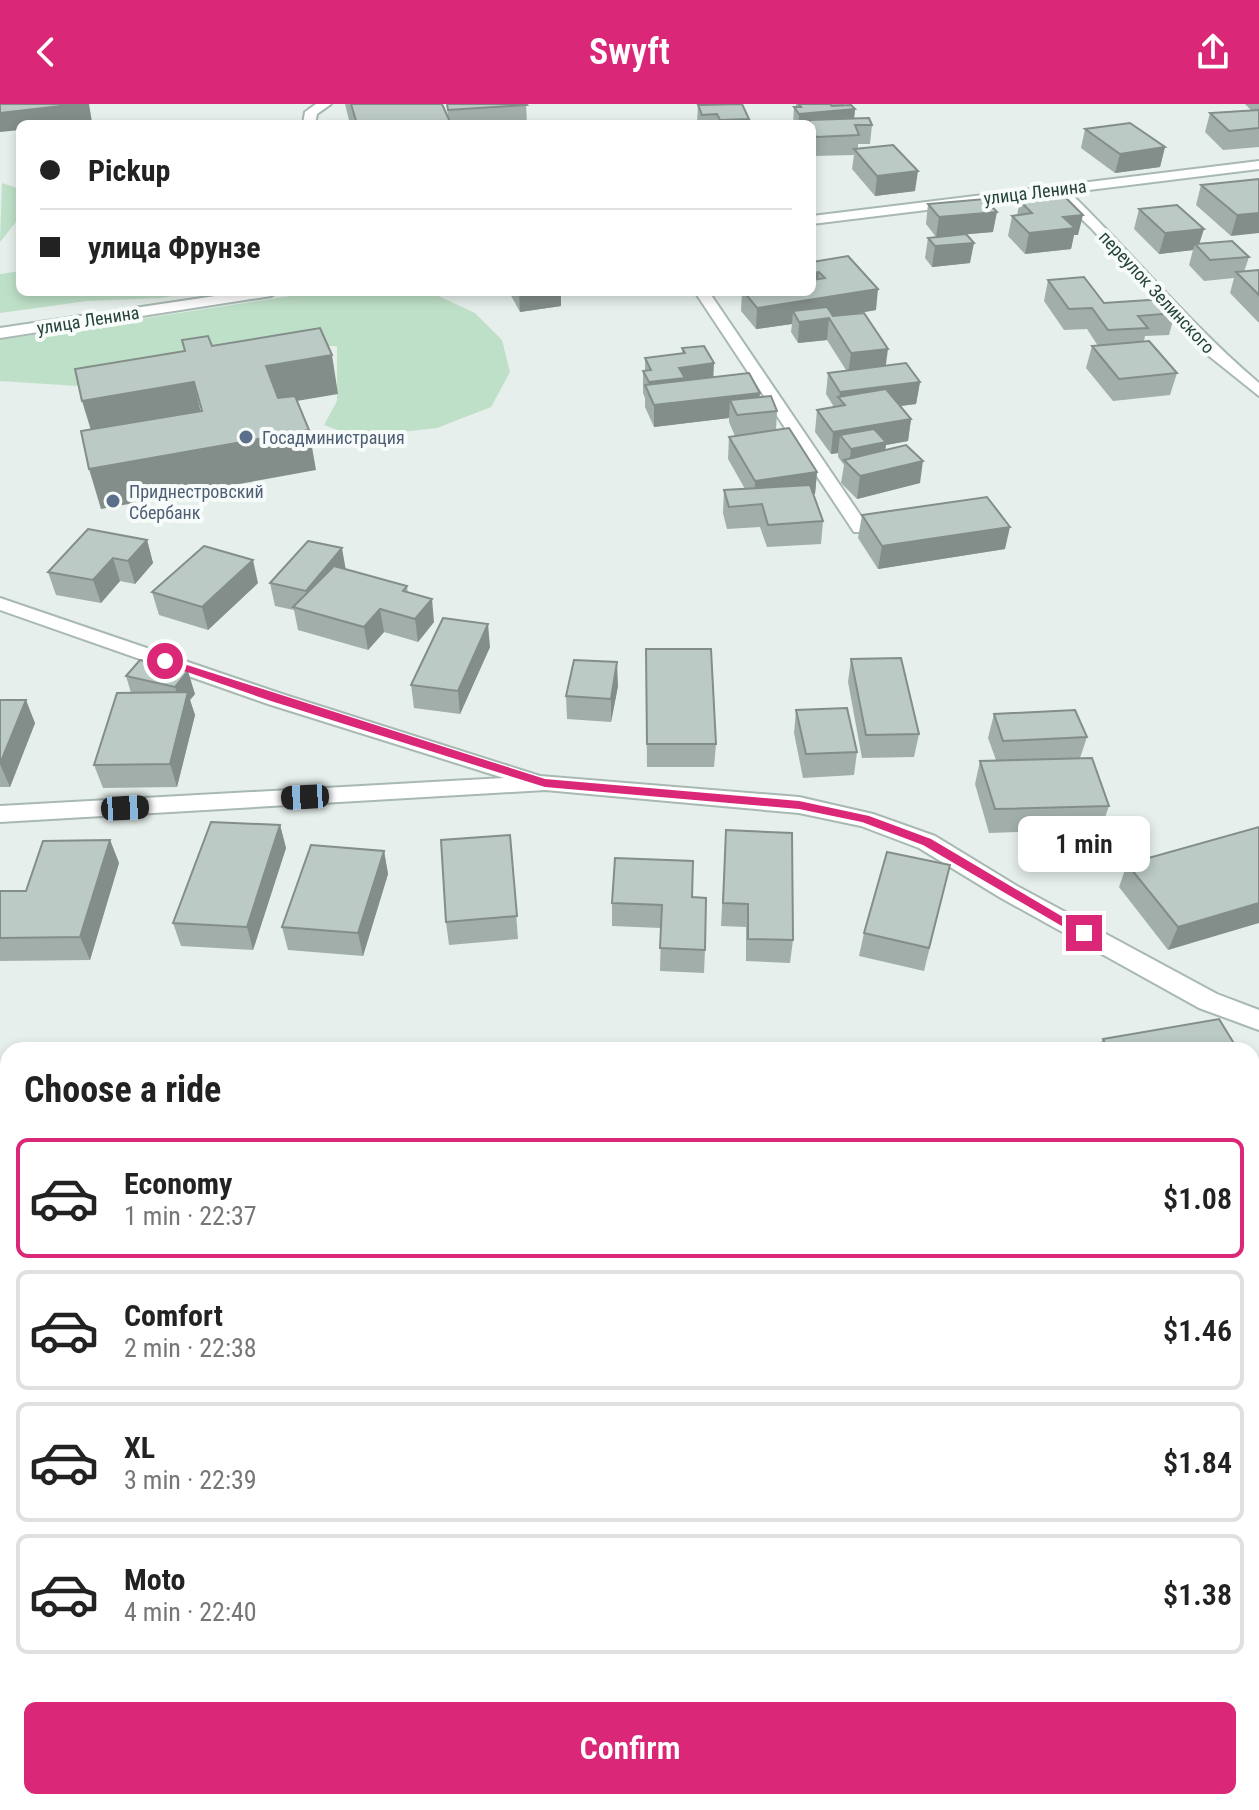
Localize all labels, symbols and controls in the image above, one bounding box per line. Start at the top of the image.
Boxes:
icon: back [24,30,68,74]
icon: share [1191,30,1235,74]
text: Swyft [589,31,670,73]
text: Pickup [88,153,170,188]
street label: улица Ленина [982,175,1088,209]
street label: переулок Зелинского [1095,226,1219,358]
text: улица Фрунзе [88,230,261,265]
street label: улица Ленина [35,302,141,338]
place label: Госадминистрация [262,427,405,448]
marker: Госадминистрация [237,428,255,446]
place label: Приднестровский Сбербанк [129,481,264,523]
marker: Приднестровский Сбербанк [104,492,122,510]
route start [147,643,183,679]
car [280,784,330,810]
car [100,795,150,821]
callout: 1 min [1018,817,1150,873]
text: 1 min [1055,829,1113,859]
route end [1066,915,1102,951]
text: Choose a ride [24,1069,221,1111]
icon: car [28,1162,100,1234]
text: Economy [124,1166,232,1201]
text: $1.08 [1163,1181,1232,1216]
text: 1 min · 22:37 [124,1201,257,1231]
icon: car [28,1294,100,1366]
text: Comfort [124,1298,223,1333]
text: $1.46 [1163,1313,1232,1348]
text: 2 min · 22:38 [124,1333,257,1363]
icon: car [28,1426,100,1498]
text: XL [124,1430,155,1465]
text: $1.84 [1163,1445,1232,1480]
text: 3 min · 22:39 [124,1465,257,1495]
icon: car [28,1558,100,1630]
text: Moto [124,1562,185,1597]
text: $1.38 [1163,1577,1232,1612]
text: 4 min · 22:40 [124,1597,257,1627]
button: Confirm [24,1702,1236,1794]

